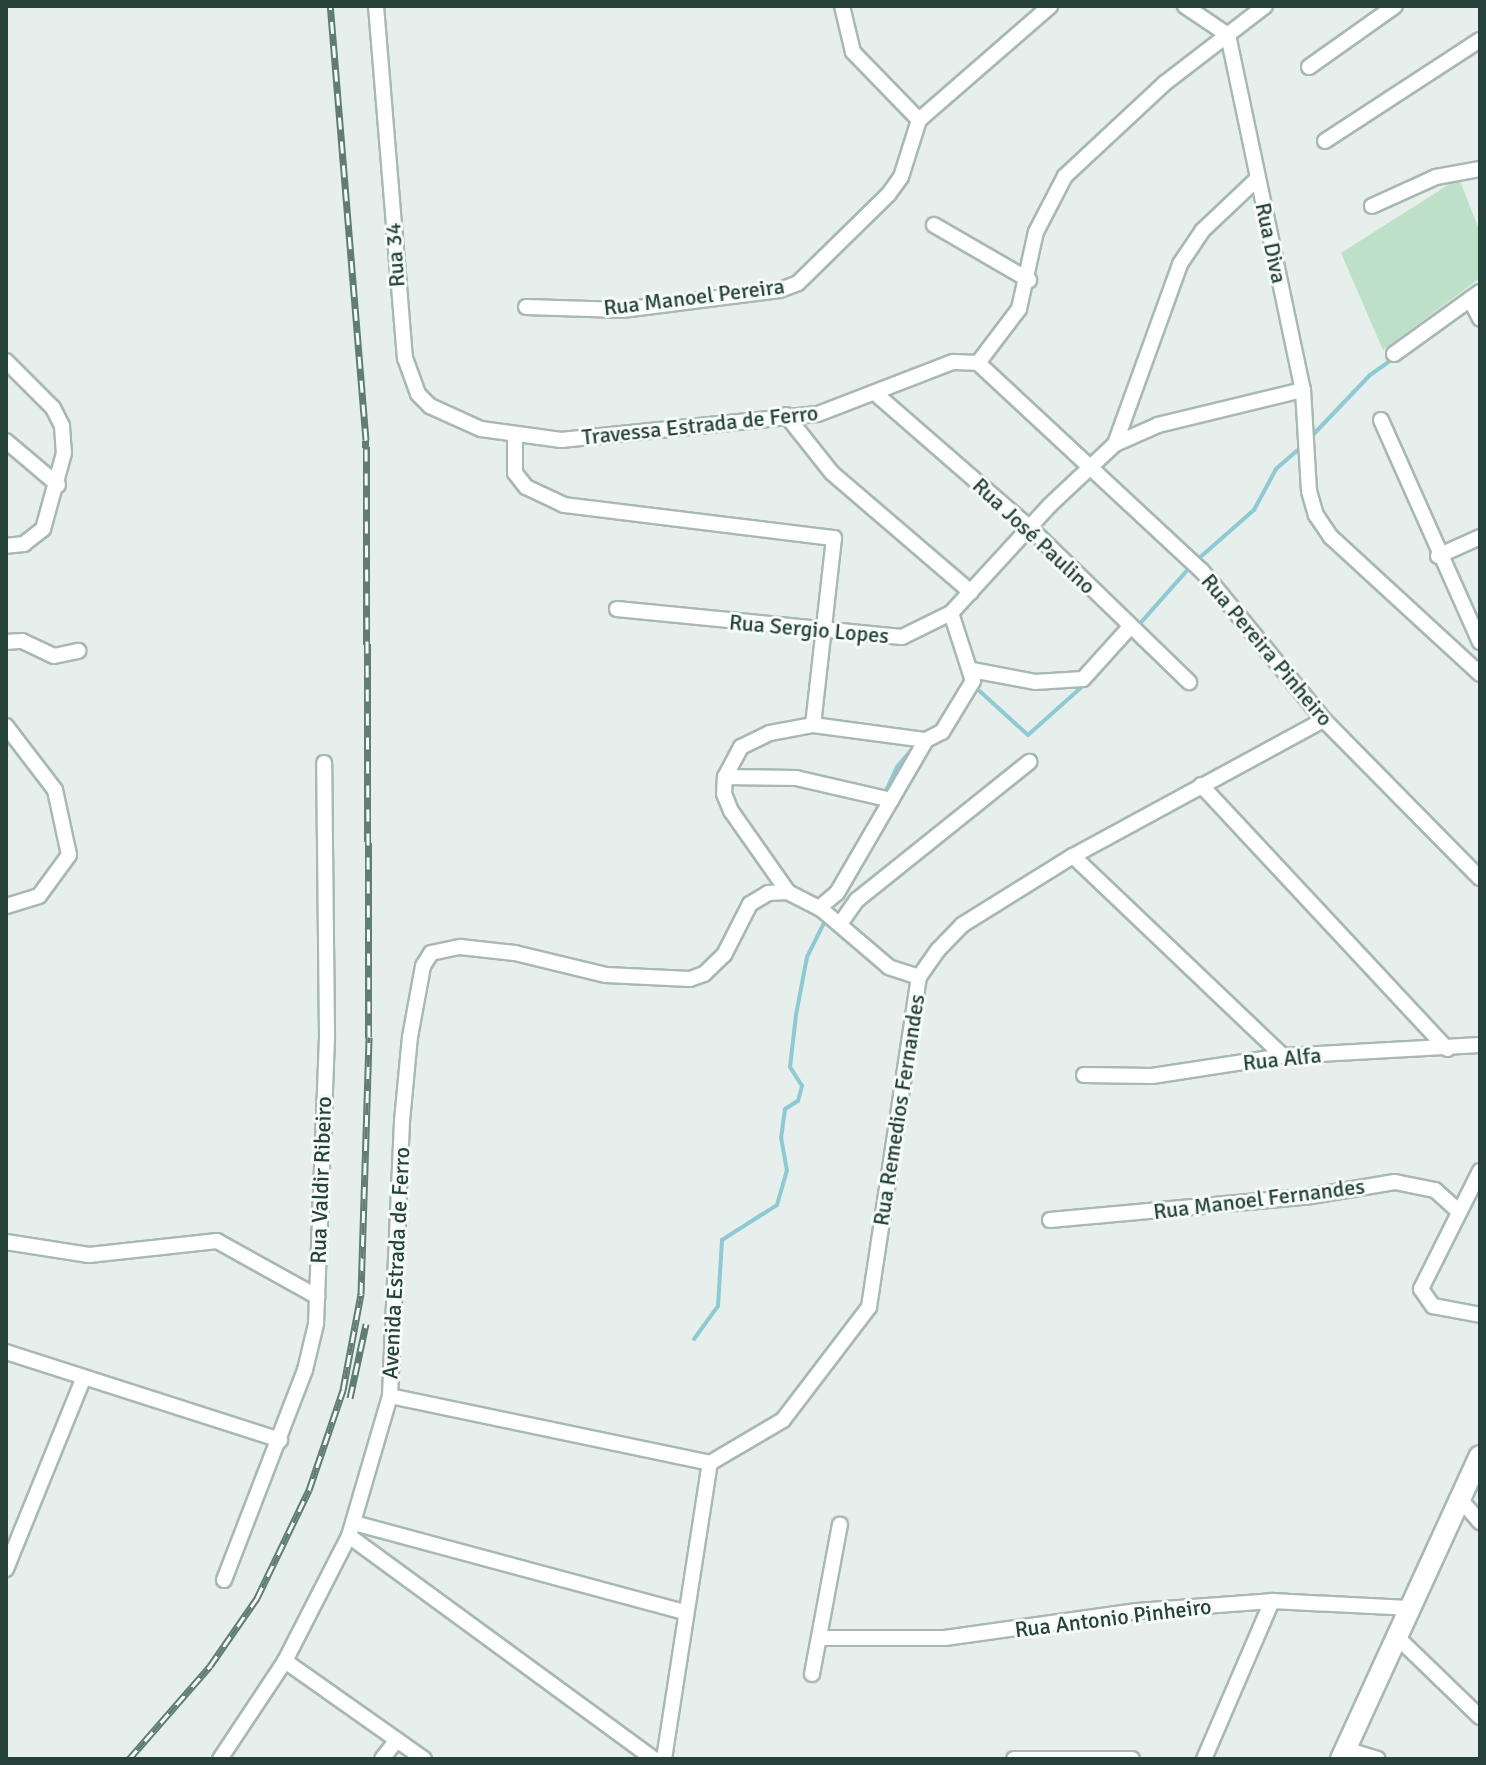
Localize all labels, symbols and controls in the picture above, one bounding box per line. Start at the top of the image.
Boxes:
street label: Rua Diva [1250,200,1292,286]
street label: Rua 34 [380,222,410,288]
street label: Rua Manoel Pereira [602,273,786,321]
street label: Travessa Estrada de Ferro [581,399,819,451]
street label: Rua José Paulino [967,472,1101,600]
street label: Rua Pereira Pinheiro [1196,568,1338,732]
street label: Rua Sergio Lopes [728,609,890,649]
street label: Rua Remedios Fernandes [868,992,930,1228]
street label: Rua Alfa [1241,1042,1323,1076]
street label: Rua Valdir Ribeiro [305,1096,337,1264]
street label: Avenida Estrada de Ferro [377,1146,415,1380]
street label: Rua Manoel Fernandes [1152,1173,1366,1225]
street label: Rua Antonio Pinheiro [1013,1593,1213,1643]

